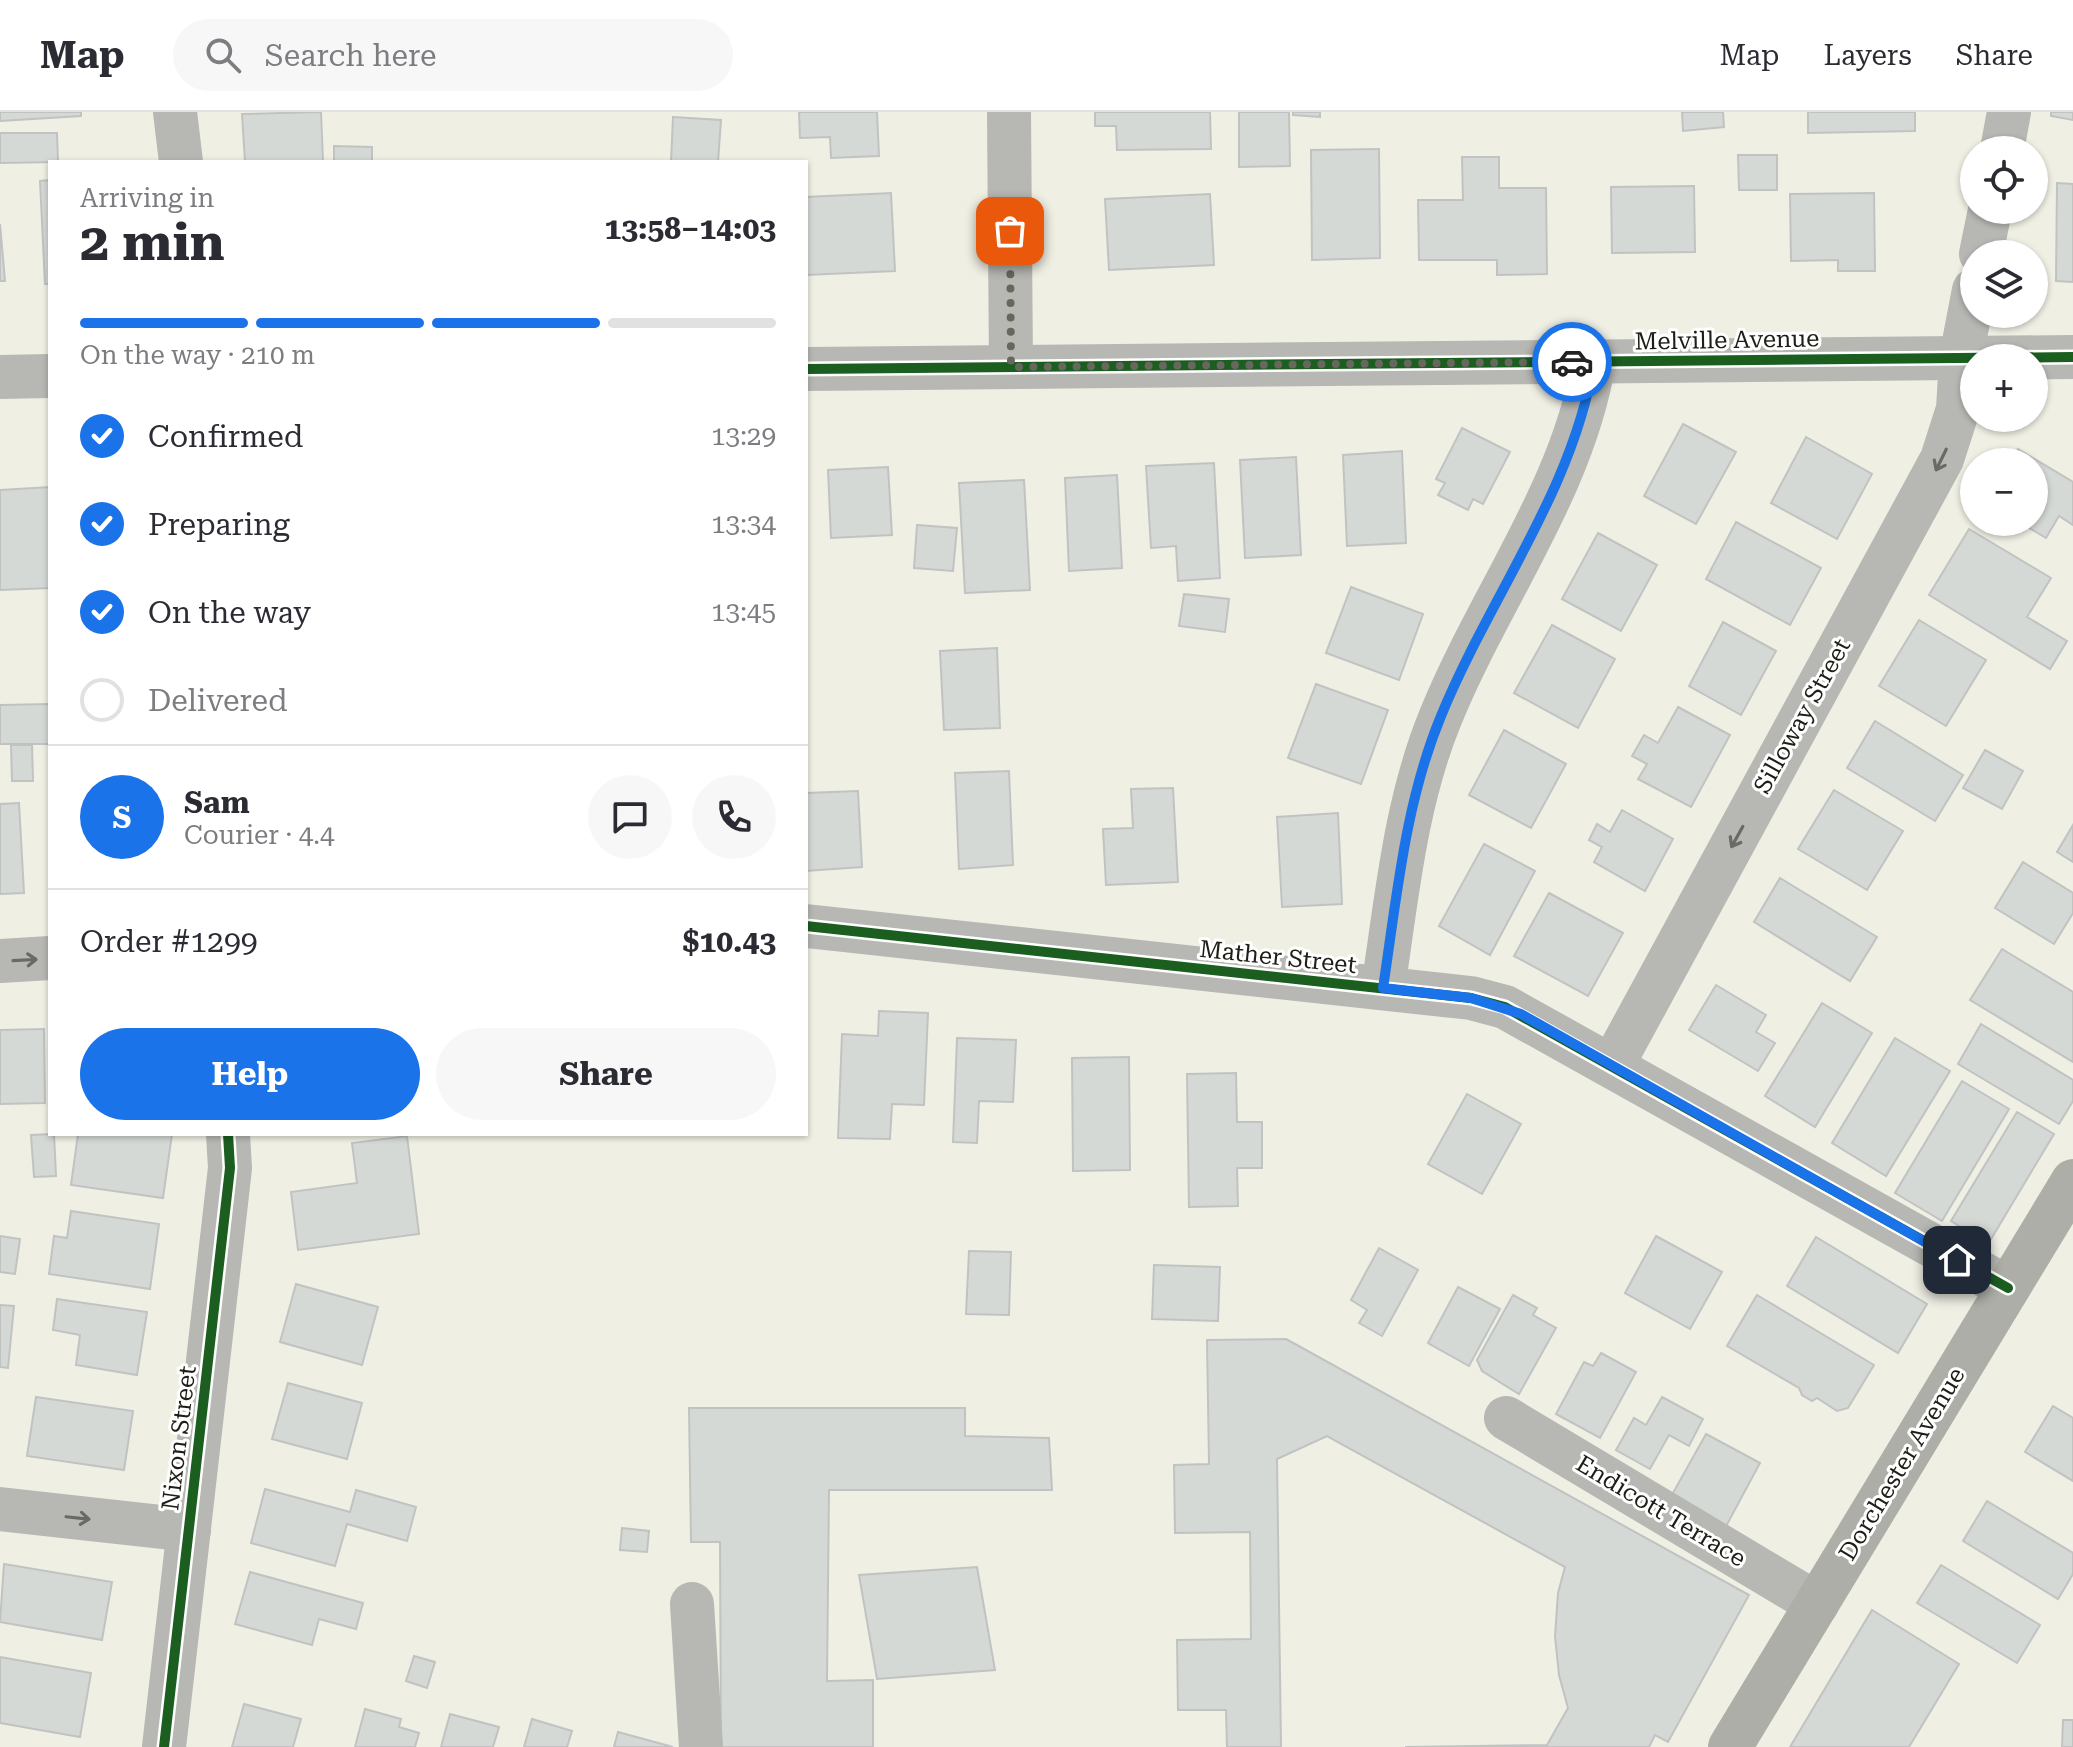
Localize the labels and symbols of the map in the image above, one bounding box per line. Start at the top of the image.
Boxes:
pin [976,197,1044,265]
courier [1532,322,1612,402]
street label: Melville Avenue [1634,324,1820,356]
one-way arrow [1932,448,1948,472]
street label: Silloway Street [1748,634,1856,798]
one-way arrow [1728,824,1744,848]
street label: Mather Street [1198,935,1358,979]
one-way arrow [11,952,38,967]
pin [1923,1226,1991,1294]
street label: Dorchester Avenue [1833,1362,1971,1566]
street label: Nixon Street [156,1364,202,1512]
street label: Endicott Terrace [1571,1449,1751,1573]
one-way arrow [64,1511,90,1526]

